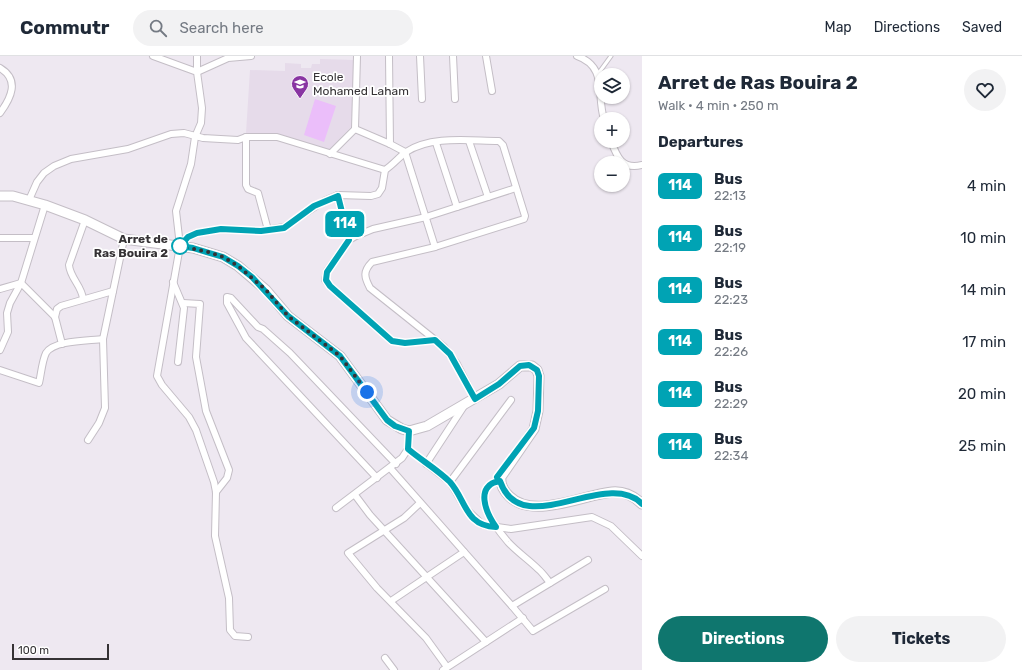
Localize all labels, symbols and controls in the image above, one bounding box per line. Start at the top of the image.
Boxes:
search box [133,10,413,46]
text: Commutr [20,16,109,39]
icon: search [147,17,169,39]
text: Search here [179,19,264,37]
text: Map [825,19,852,36]
text: Directions [874,19,940,36]
text: Saved [962,19,1002,36]
map controls [594,68,630,192]
button: layers [594,68,630,104]
button: heart [964,69,1006,111]
place label: Ecole Mohamed Laham [313,70,409,98]
text: Arret de Ras Bouira 2 [658,71,858,94]
school or university icon: Ecole Mohamed Laham [290,74,310,99]
text: Walk · 4 min · 250 m [658,98,779,113]
button: + [594,112,630,148]
text: Departures [658,133,743,151]
button: − [594,156,630,192]
text: Bus [714,170,742,188]
text: 114 [668,177,692,194]
text: 4 min [967,177,1006,195]
text: 22:13 [714,188,746,203]
line badge: 114 [322,211,368,237]
text: 114 [333,215,357,232]
text: Bus [714,222,742,240]
text: 114 [668,229,692,246]
text: 10 min [960,229,1006,247]
place label: Arret de Ras Bouira 2 [94,232,168,260]
marker: Arret de Ras Bouira 2 [171,237,189,255]
text: 22:19 [714,240,746,255]
text: Bus [714,274,742,292]
text: 114 [668,281,692,298]
text: 14 min [961,281,1006,299]
text: 22:23 [714,292,748,307]
text: Bus [714,326,742,344]
text: 114 [668,333,692,350]
text: 17 min [962,333,1006,351]
text: 22:26 [714,344,748,359]
text: Bus [714,378,742,396]
your location [357,382,377,402]
text: 114 [668,385,692,402]
text: 20 min [958,385,1006,403]
text: 22:29 [714,396,748,411]
text: Bus [714,430,742,448]
text: 114 [668,437,692,454]
text: 25 min [959,437,1006,455]
text: 22:34 [714,448,748,463]
button: Directions [658,616,828,662]
button: Tickets [836,616,1006,662]
scale bar [12,642,109,661]
text: 100 m [18,644,49,657]

